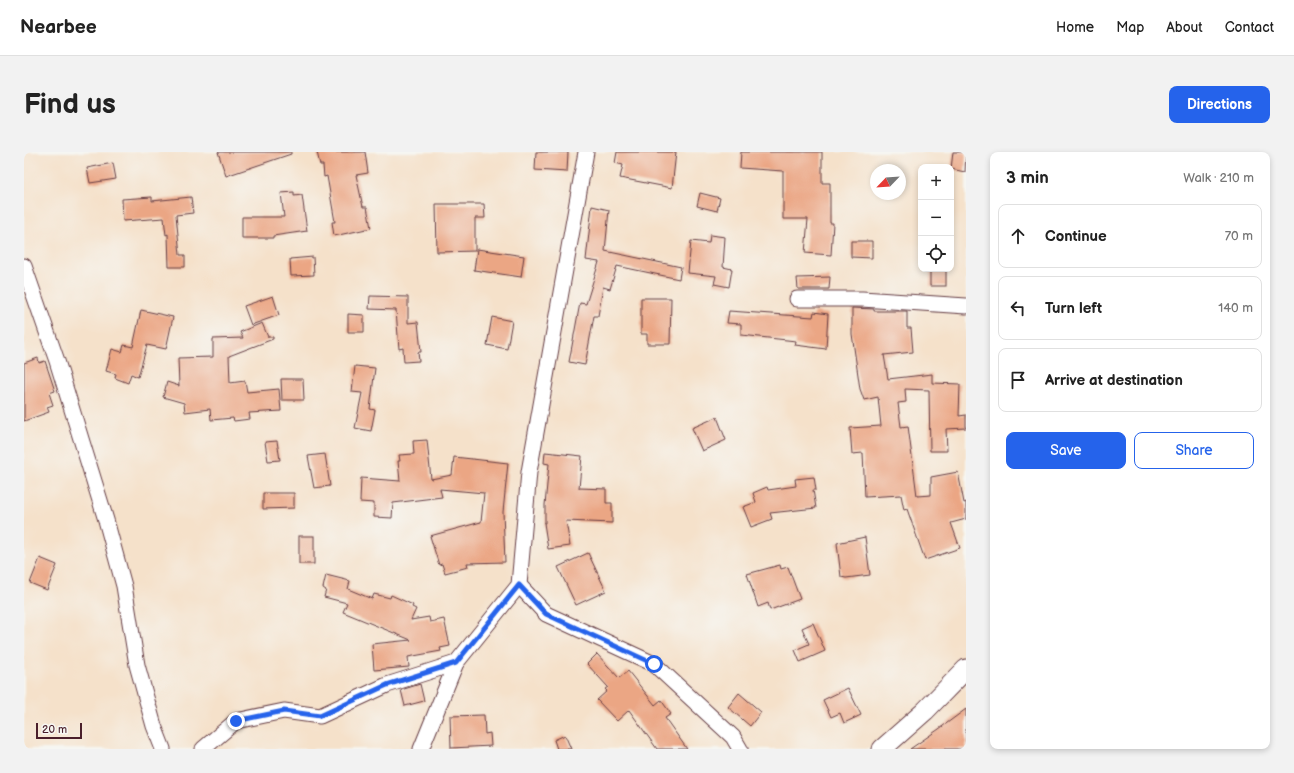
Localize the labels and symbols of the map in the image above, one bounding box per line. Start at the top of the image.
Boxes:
north arrow [870,164,906,200]
route start [645,655,663,673]
route end [227,712,245,730]
scale bar [36,721,82,740]

